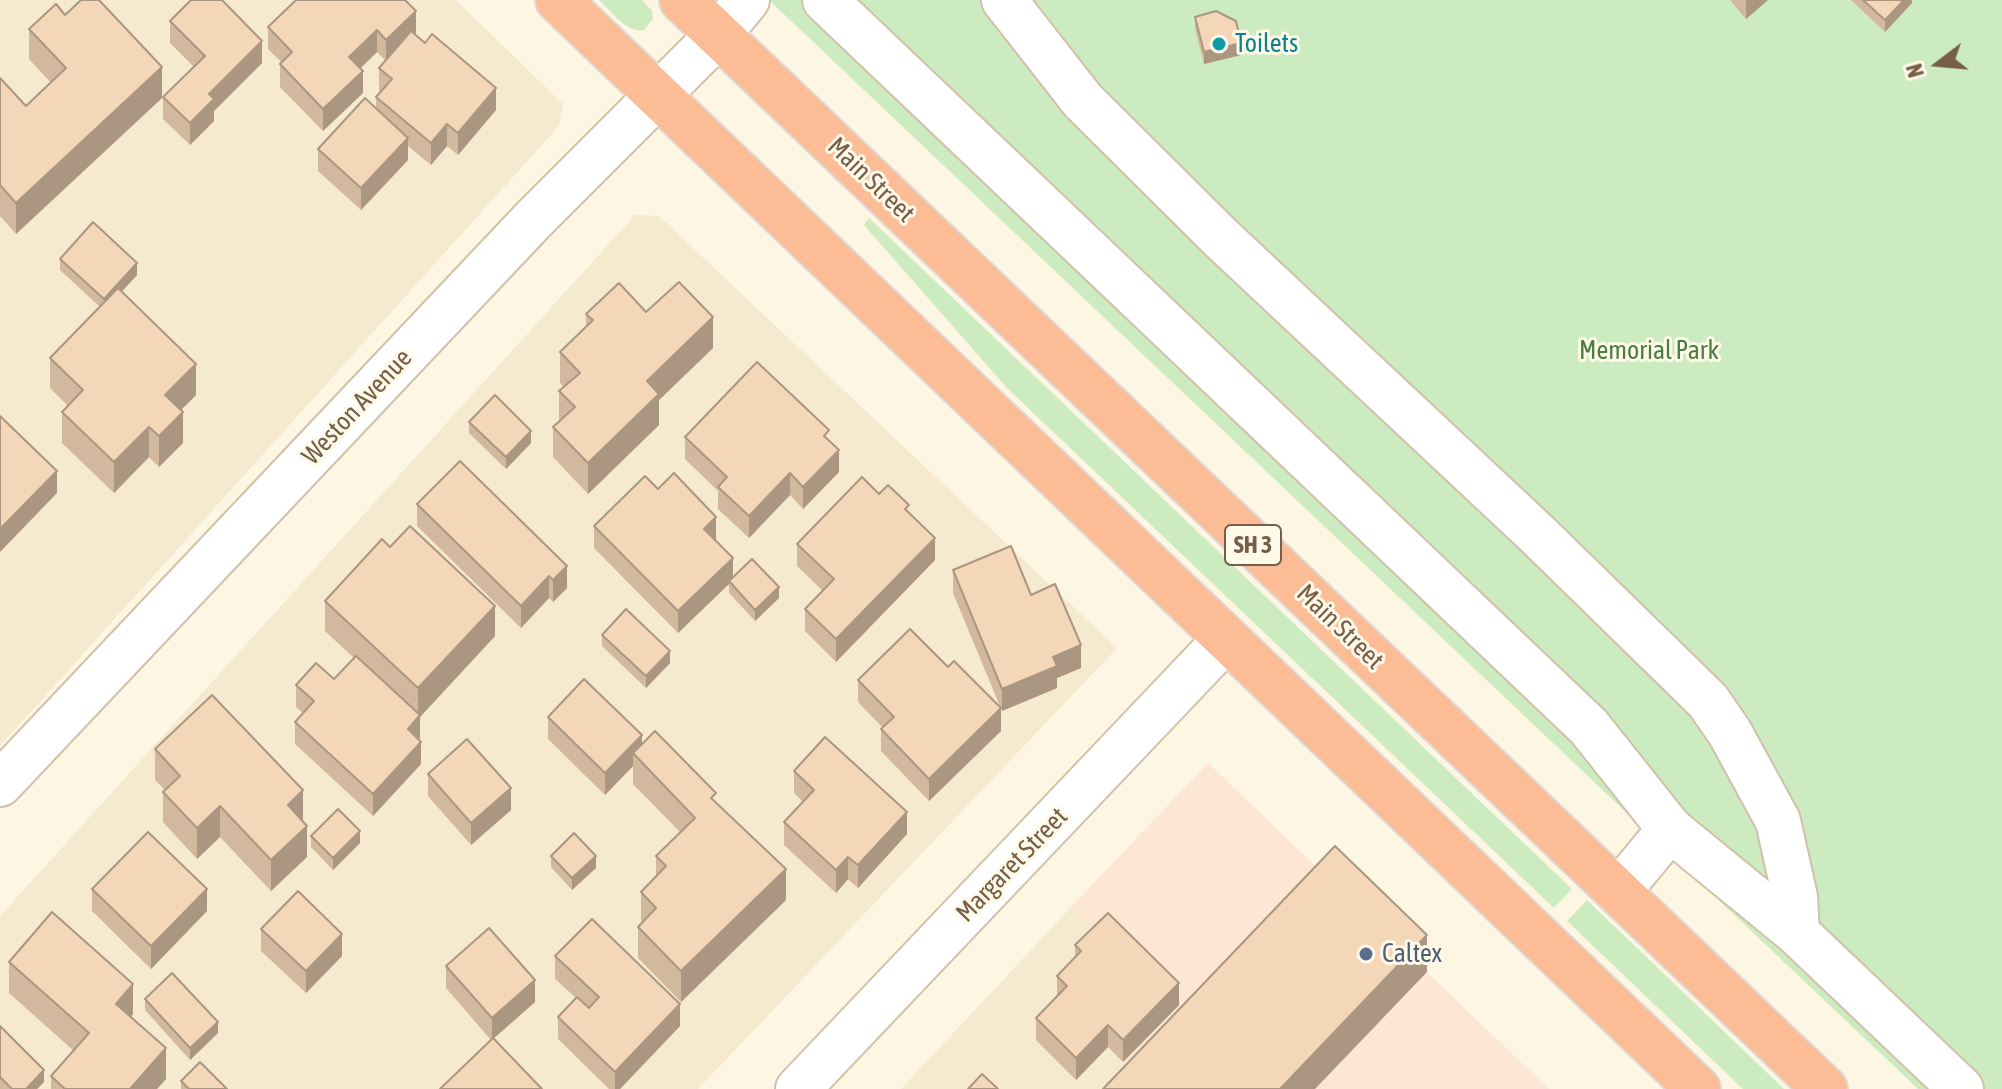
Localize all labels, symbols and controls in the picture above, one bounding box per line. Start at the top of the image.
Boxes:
north arrow [1898,24,1978,104]
place label: Toilets [1235,28,1298,60]
marker: Toilets [1210,35,1228,53]
text: N [1901,61,1929,80]
street label: Main Street [821,131,921,229]
park label: Memorial Park [1579,335,1719,367]
street label: Weston Avenue [296,343,418,471]
road number: SH 3 [1225,525,1281,565]
street label: Main Street [1290,578,1390,676]
street label: Margaret Street [950,801,1074,929]
place label: Caltex [1382,938,1442,970]
marker: Caltex [1357,945,1375,963]

